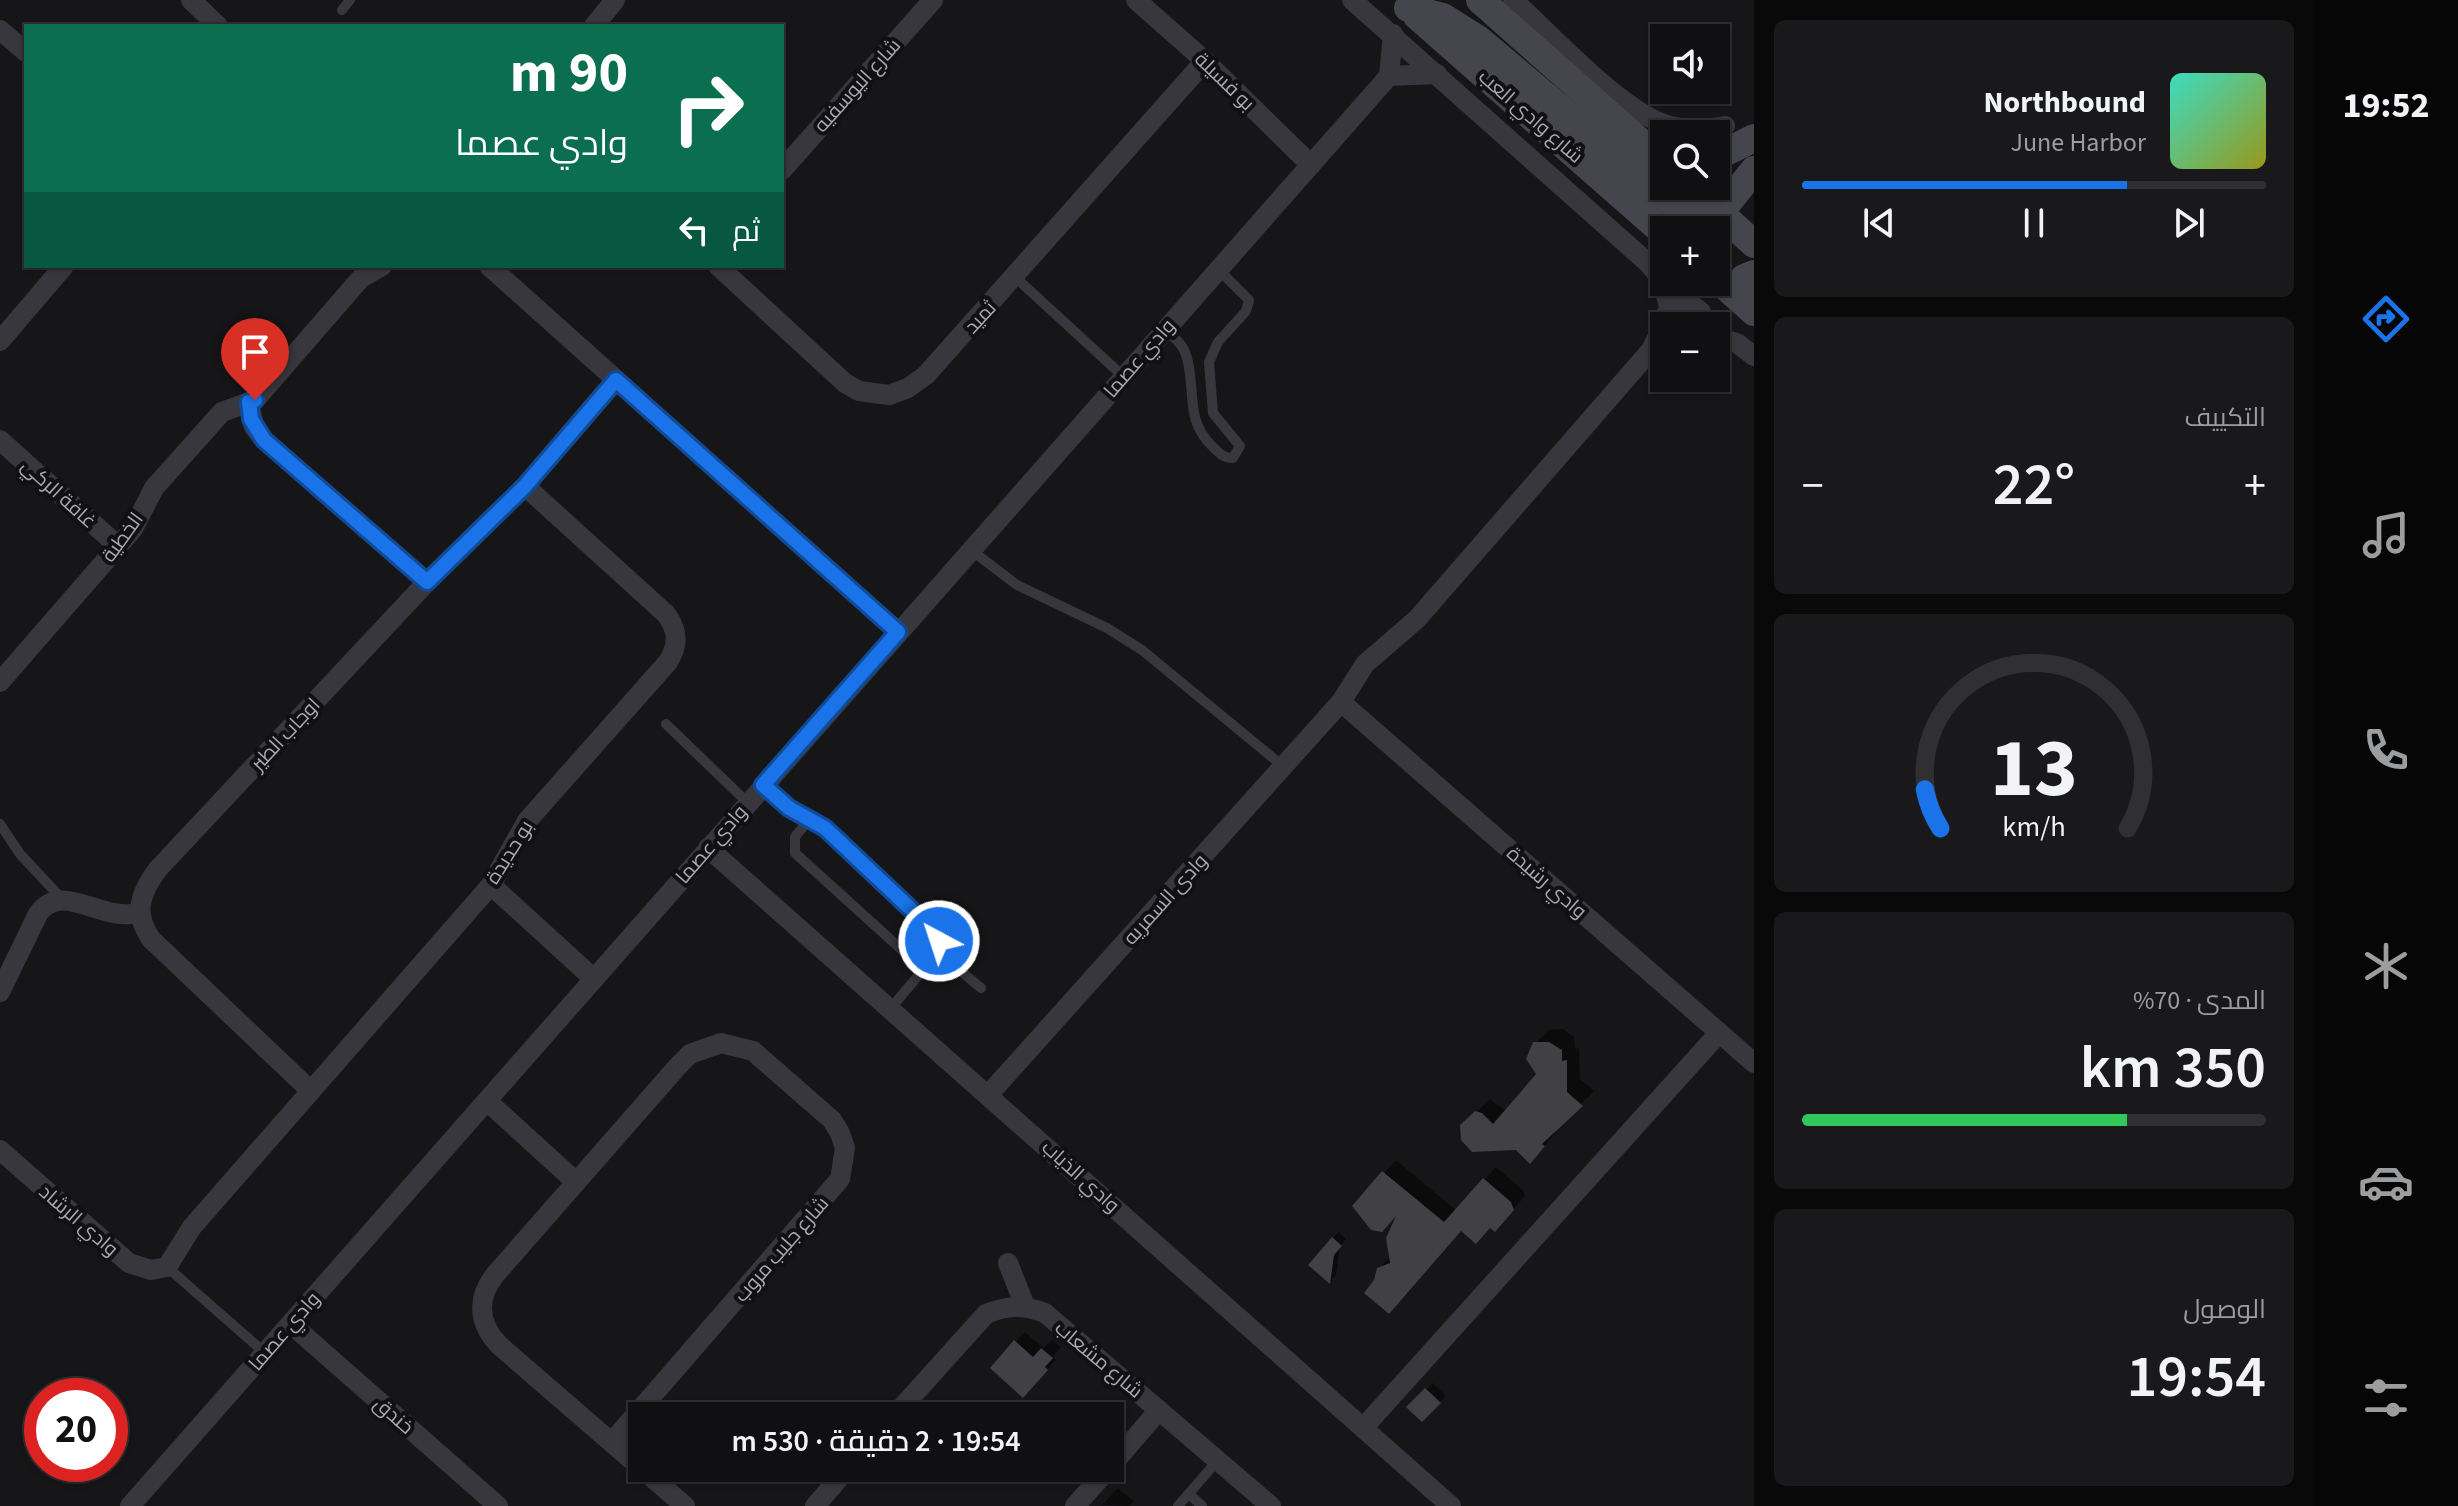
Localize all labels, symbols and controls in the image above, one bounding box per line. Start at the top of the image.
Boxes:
map controls [1650,24,1730,392]
button: sound [1650,24,1730,104]
street label: شارع اليوسفيه [808,33,908,139]
text: 90 m [510,34,628,113]
street label: بو فسيلة [1188,46,1261,117]
icon: right [656,56,760,160]
street label: شارع وادي العب [1471,63,1589,171]
text: 19:52 [2343,80,2429,131]
text: Northbound [1984,81,2146,124]
text: وادي عصما [455,118,628,169]
button: search [1650,120,1730,200]
text: June Harbor [2011,124,2146,161]
icon: previous [1857,201,1901,245]
icon: pause [2012,201,2056,245]
icon: next [2167,201,2211,245]
icon: left [672,208,716,252]
text: ثم [732,210,760,253]
button: + [1650,216,1730,296]
icon: directions [2358,291,2414,347]
street label: ثميد [958,295,1003,340]
button: − [1650,312,1730,392]
street label: وادي عصما [1098,313,1183,405]
pin [221,318,289,400]
icon: arrive [233,330,277,374]
text: التكييف [2184,399,2266,436]
text: 22° [1993,443,2075,528]
street label: غافة الركي [14,452,102,536]
text: − [1802,455,1824,518]
text: + [2244,455,2266,518]
street label: الخطية [95,507,150,568]
icon: music [2358,507,2414,563]
street label: اوجاب الطير [244,692,327,778]
text: 13 [1990,710,2078,828]
icon: phone [2358,722,2414,778]
street label: وادي عصما [670,799,755,891]
text: km/h [2002,807,2066,847]
street label: بو حديدة [479,815,540,890]
street label: وادي رشيدة [1500,840,1592,926]
street label: وادى السمريه [1117,848,1214,951]
position arrow [897,899,981,983]
icon: climate [2358,938,2414,994]
text: المدى · 70% [2133,982,2266,1019]
text: 350 km [2080,1026,2266,1111]
street label: وادي الذياب [1034,1134,1126,1220]
icon: car [2358,1154,2414,1210]
street label: وادي الرشاد [32,1178,124,1264]
street label: شارع جليب مروب [728,1191,836,1309]
street label: وادي عصما [243,1286,328,1378]
text: الوصول [2183,1291,2266,1328]
street label: شارع مشعاب [1048,1315,1148,1405]
text: 19:54 [2126,1335,2266,1420]
icon: filters [2358,1370,2414,1426]
speed limit sign: 20 [24,1378,128,1482]
street label: خندق [367,1390,419,1441]
text: 19:54 · 2 دقيقة · 530 m [731,1420,1021,1463]

